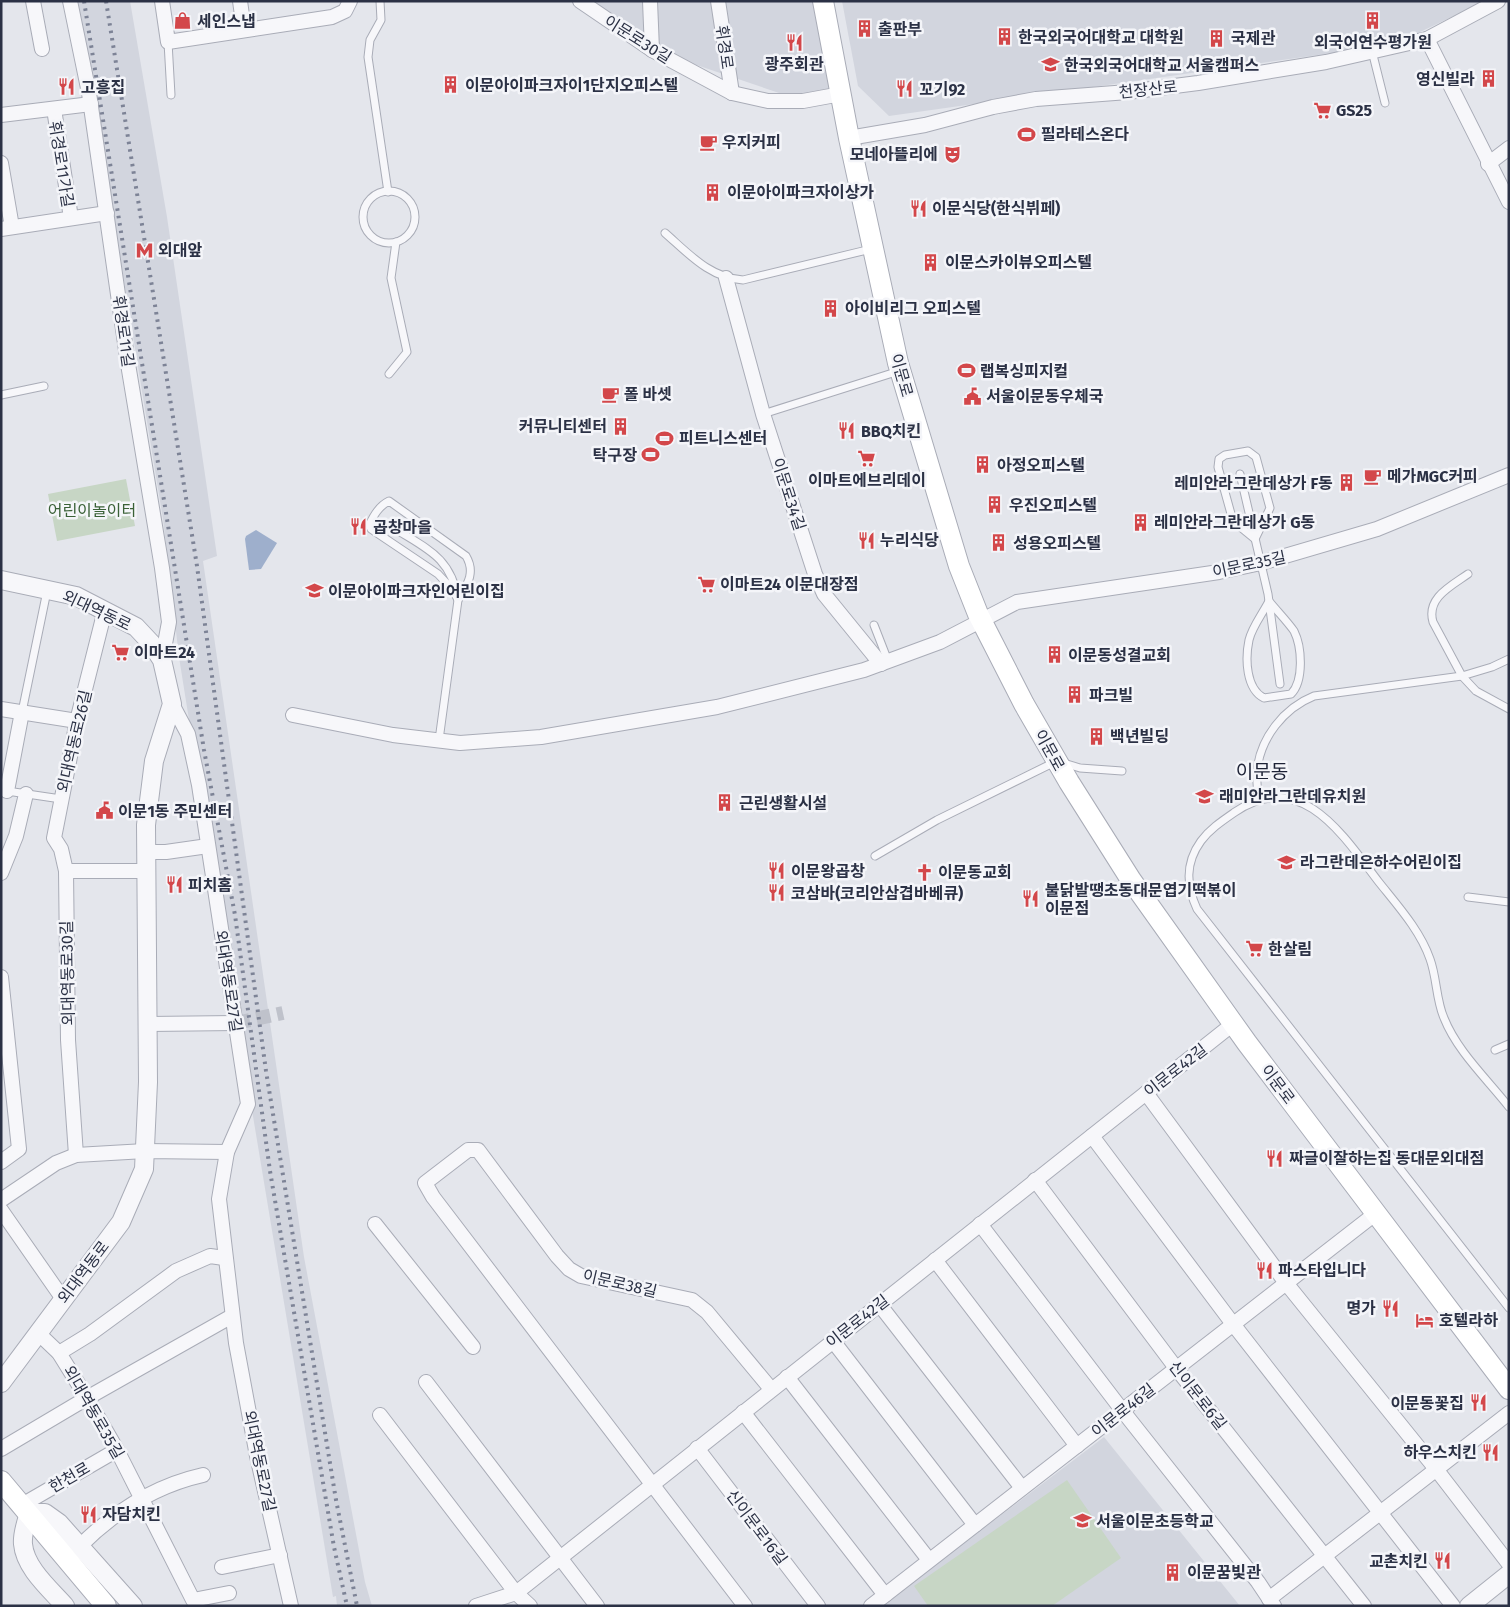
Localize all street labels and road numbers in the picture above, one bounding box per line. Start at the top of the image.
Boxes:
street label: 이문로30길 [601,11,675,68]
street label: 휘경로 [712,24,737,71]
street label: 천장산로 [1118,77,1179,102]
street label: 휘경로11가길 [45,120,78,209]
street label: 휘경로11길 [109,294,138,368]
street label: 이문로 [886,351,917,399]
street label: 이문로34길 [768,455,809,533]
street label: 이문로35길 [1211,547,1288,582]
street label: 외대역동로 [59,586,134,635]
street label: 외대역동로26길 [53,688,96,794]
street label: 이문로 [1031,726,1069,774]
street label: 외대역동로30길 [57,920,78,1026]
street label: 외대역동로27길 [211,929,246,1034]
street label: 이문로42길 [1140,1040,1211,1101]
street label: 이문로 [1257,1061,1299,1108]
street label: 외대역동로 [54,1237,113,1307]
street label: 이문로38길 [581,1266,659,1301]
street label: 이문로42길 [822,1291,893,1352]
street label: 신이문로6길 [1165,1357,1230,1434]
street label: 외대역동로35길 [59,1362,128,1462]
street label: 이문로46길 [1088,1380,1159,1441]
street label: 외대역동로27길 [239,1409,280,1514]
street label: 한천로 [45,1458,93,1497]
street label: 신이문로16길 [722,1486,791,1569]

